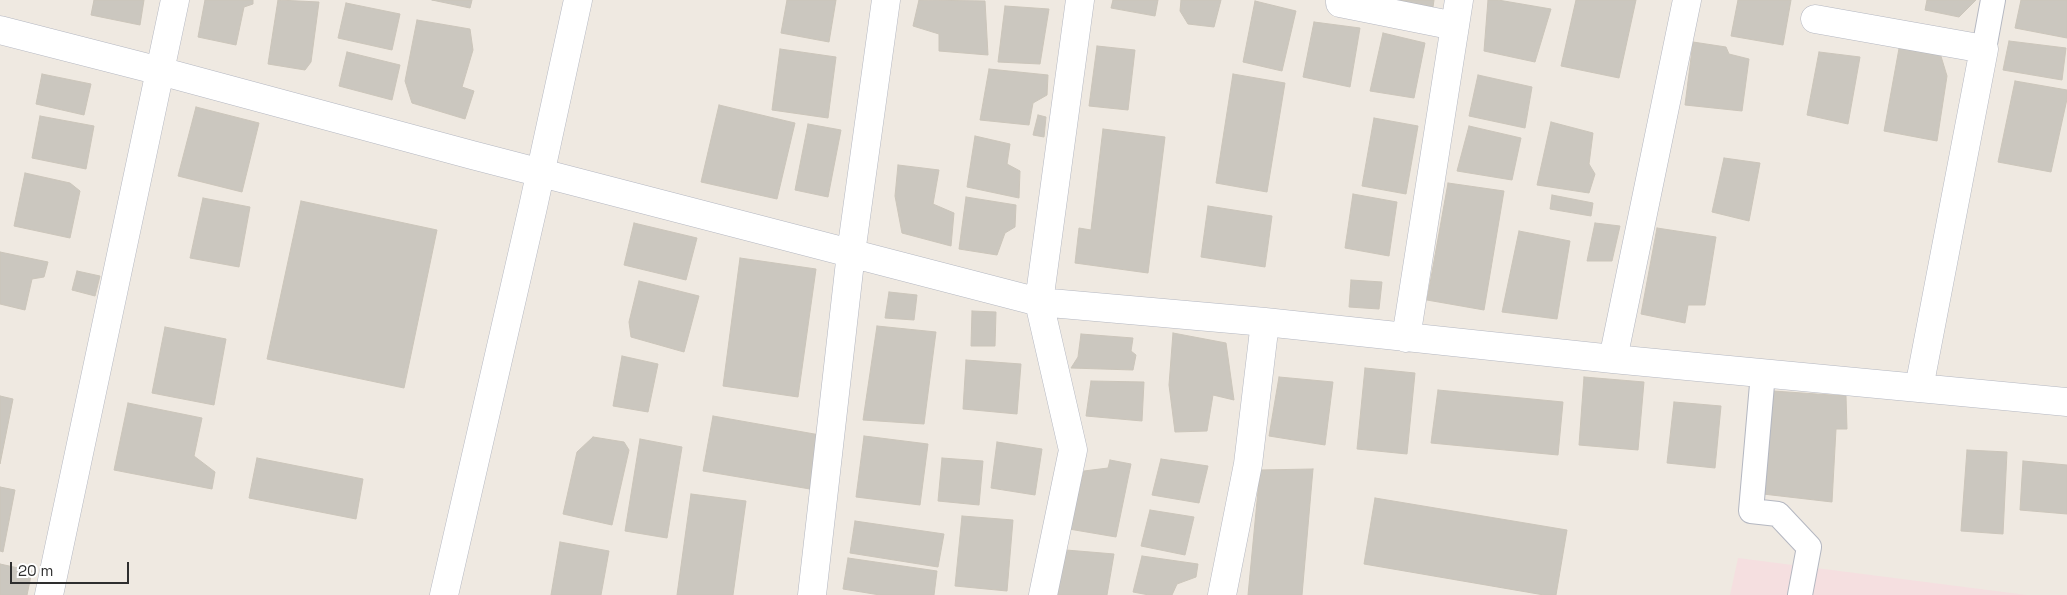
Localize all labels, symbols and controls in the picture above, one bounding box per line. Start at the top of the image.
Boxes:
scale bar [12,552,131,584]
text: 20 m [18,561,53,580]

